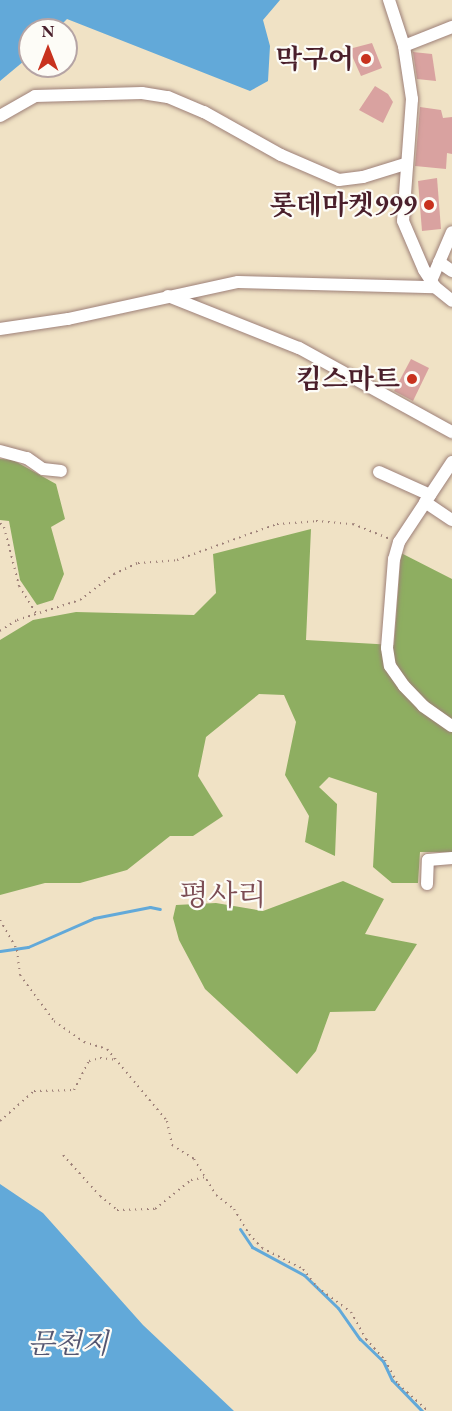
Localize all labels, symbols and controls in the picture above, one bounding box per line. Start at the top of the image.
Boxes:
north arrow [18,18,78,78]
text: N [42,21,54,42]
place label: 막구어 [276,43,354,75]
marker: 막구어 [359,52,373,66]
place label: 롯데마켓999 [270,189,417,221]
marker: 롯데마켓999 [422,198,436,212]
place label: 킴스마트 [296,363,400,395]
marker: 킴스마트 [405,372,419,386]
district label: 평사리 [180,877,266,913]
water label: 문천지 [27,1326,109,1360]

